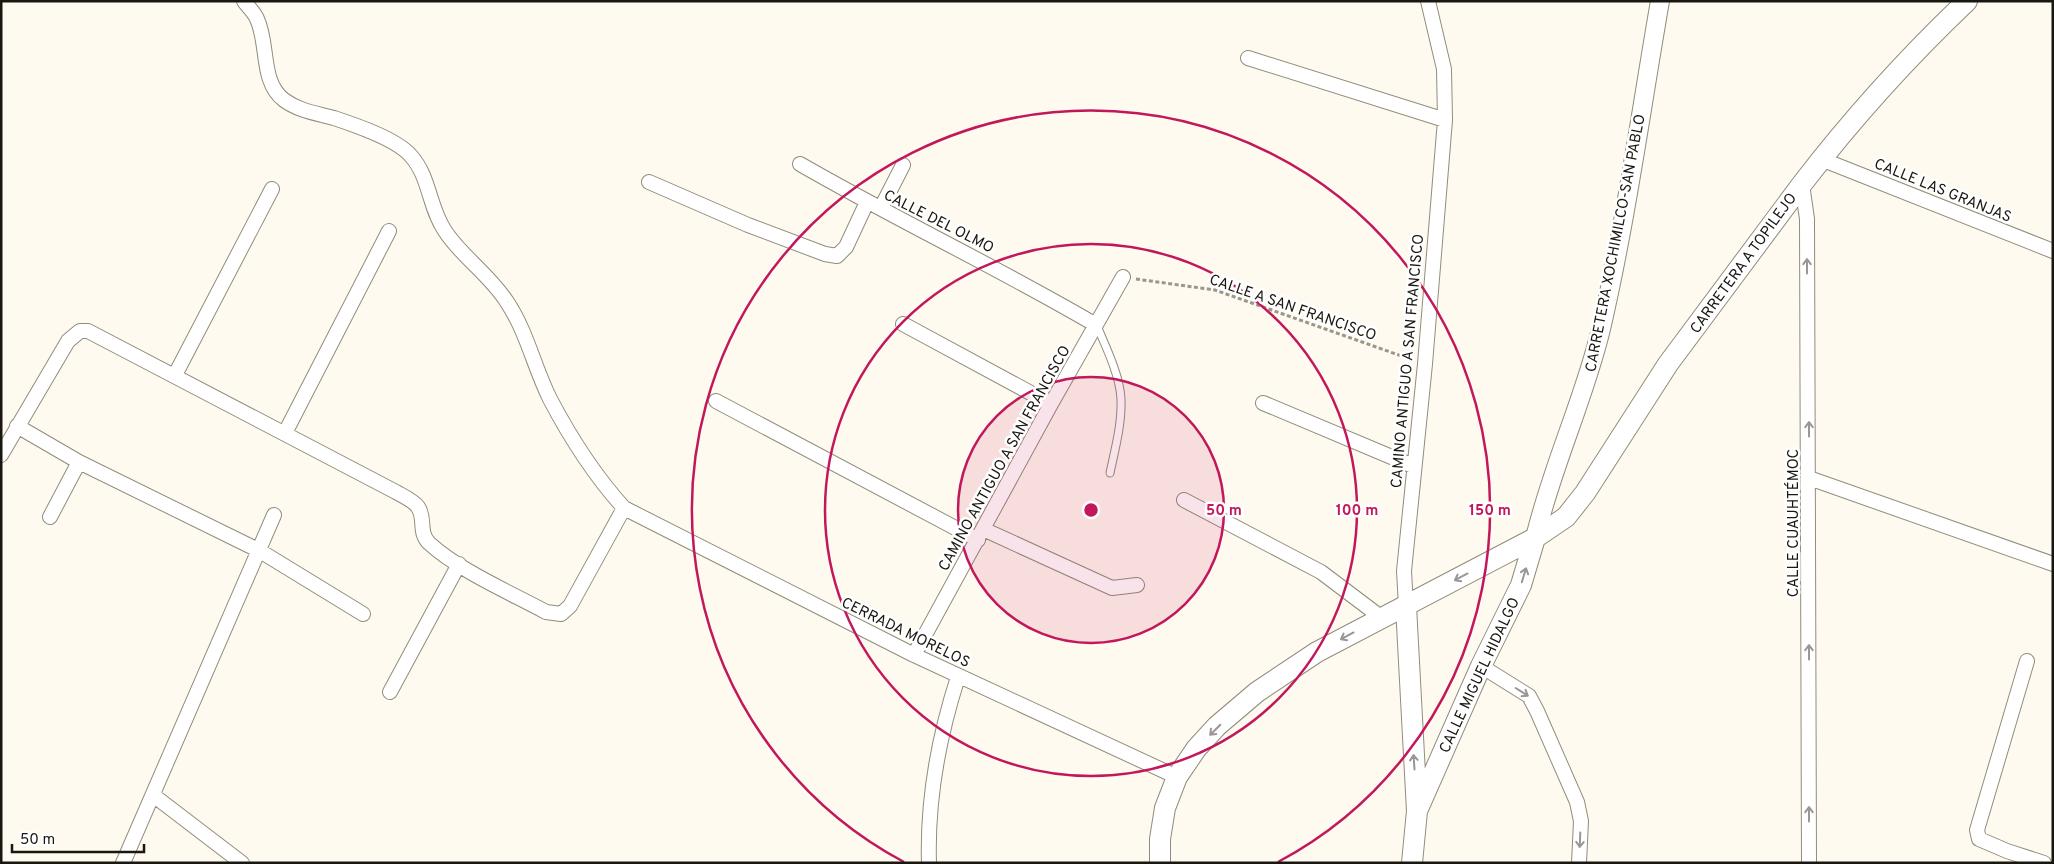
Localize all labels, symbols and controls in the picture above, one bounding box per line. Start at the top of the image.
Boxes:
street label: CARRETERA XOCHIMILCO-SAN PABLO [1582,113,1651,374]
street label: CALLE LAS GRANJAS [1871,155,2014,228]
street label: CALLE DEL OLMO [880,186,997,258]
street label: CARRETERA A TOPILEJO [1687,190,1802,338]
street label: CAMINO ANTIGUO A SAN FRANCISCO [1388,233,1429,489]
one-way arrow [1802,259,1812,275]
street label: CALLE A SAN FRANCISCO [1207,271,1379,346]
street label: CAMINO ANTIGUO A SAN FRANCISCO [935,343,1075,575]
one-way arrow [1804,421,1814,438]
street label: CALLE CUAUHTÉMOC [1784,449,1804,597]
centre of rings [1082,501,1100,519]
text: 50 m [1206,502,1242,521]
text: 100 m [1336,502,1378,521]
text: 150 m [1469,502,1511,521]
one-way arrow [1520,568,1530,584]
one-way arrow [1454,572,1469,582]
street label: CERRADA MORELOS [838,594,973,673]
street label: CALLE MIGUEL HIDALGO [1436,595,1525,756]
one-way arrow [1339,631,1354,641]
one-way arrow [1804,644,1814,660]
one-way arrow [1515,687,1529,697]
one-way arrow [1208,724,1221,736]
one-way arrow [1409,754,1418,770]
one-way arrow [1804,806,1814,822]
scale bar [12,822,145,854]
text: 50 m [20,831,55,850]
one-way arrow [1575,832,1585,848]

